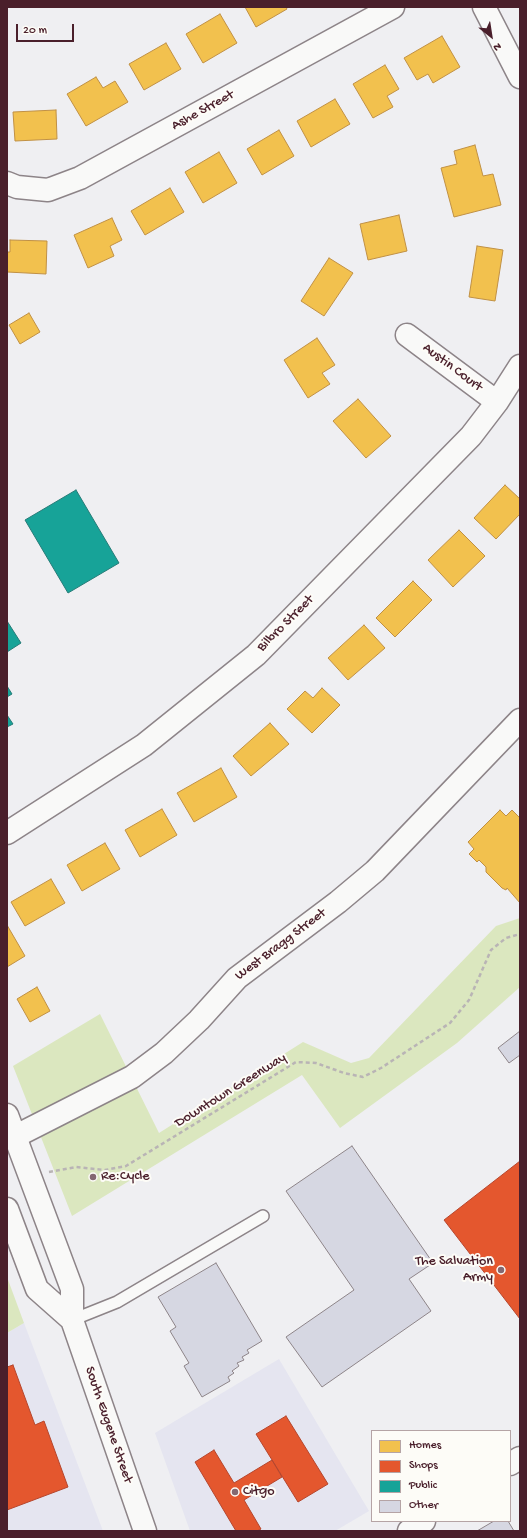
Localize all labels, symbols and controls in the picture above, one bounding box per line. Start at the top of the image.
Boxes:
scale bar [18,16,76,42]
north arrow [471,16,511,56]
text: 20 m [23,24,47,38]
text: N [491,39,503,53]
street label: Ashe Street [169,87,237,135]
street label: Austin Court [419,340,485,396]
street label: Bilbro Street [254,592,318,656]
street label: West Bragg Street [232,905,330,985]
street label: Downtown Greenway [172,1050,290,1132]
place label: Re:Cycle [101,1169,150,1185]
marker: Re:Cycle [88,1172,98,1182]
place label: The Salvation Army [416,1254,493,1286]
marker: The Salvation Army [496,1265,506,1275]
street label: South Eugene Street [80,1365,136,1485]
legend [371,1430,511,1522]
text: Homes [409,1439,441,1453]
text: Shops [409,1459,438,1473]
text: Public [409,1479,437,1493]
place label: Citgo [243,1484,275,1500]
marker: Citgo [230,1487,240,1497]
text: Other [409,1499,438,1513]

